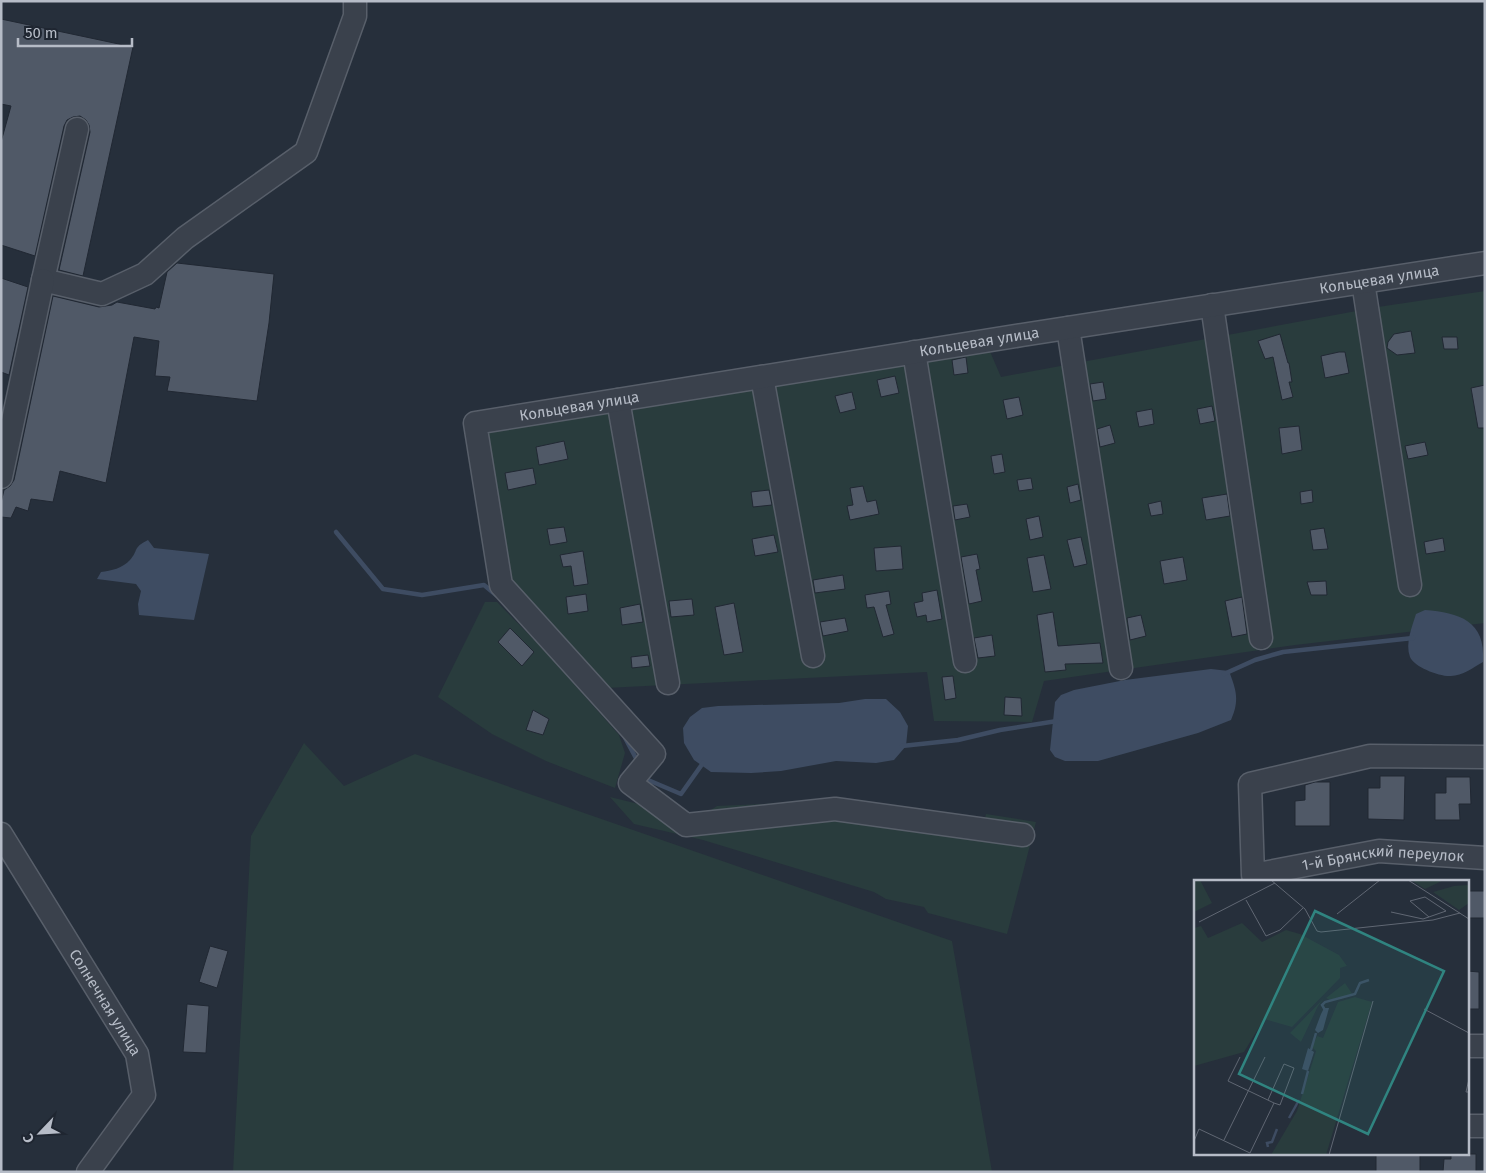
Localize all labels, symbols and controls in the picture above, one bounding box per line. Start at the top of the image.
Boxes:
scale bar [18,15,131,47]
text: 50 m [25,24,58,42]
street label: Кольцевая улица [1318,261,1441,298]
street label: Кольцевая улица [918,323,1040,360]
street label: Кольцевая улица [518,388,641,425]
street label: 1-й Брянский переулок [1300,842,1465,875]
inset map [1194,880,1468,1156]
street label: Солнечная улица [65,946,145,1059]
north arrow [15,1108,65,1158]
text: С [19,1131,38,1146]

